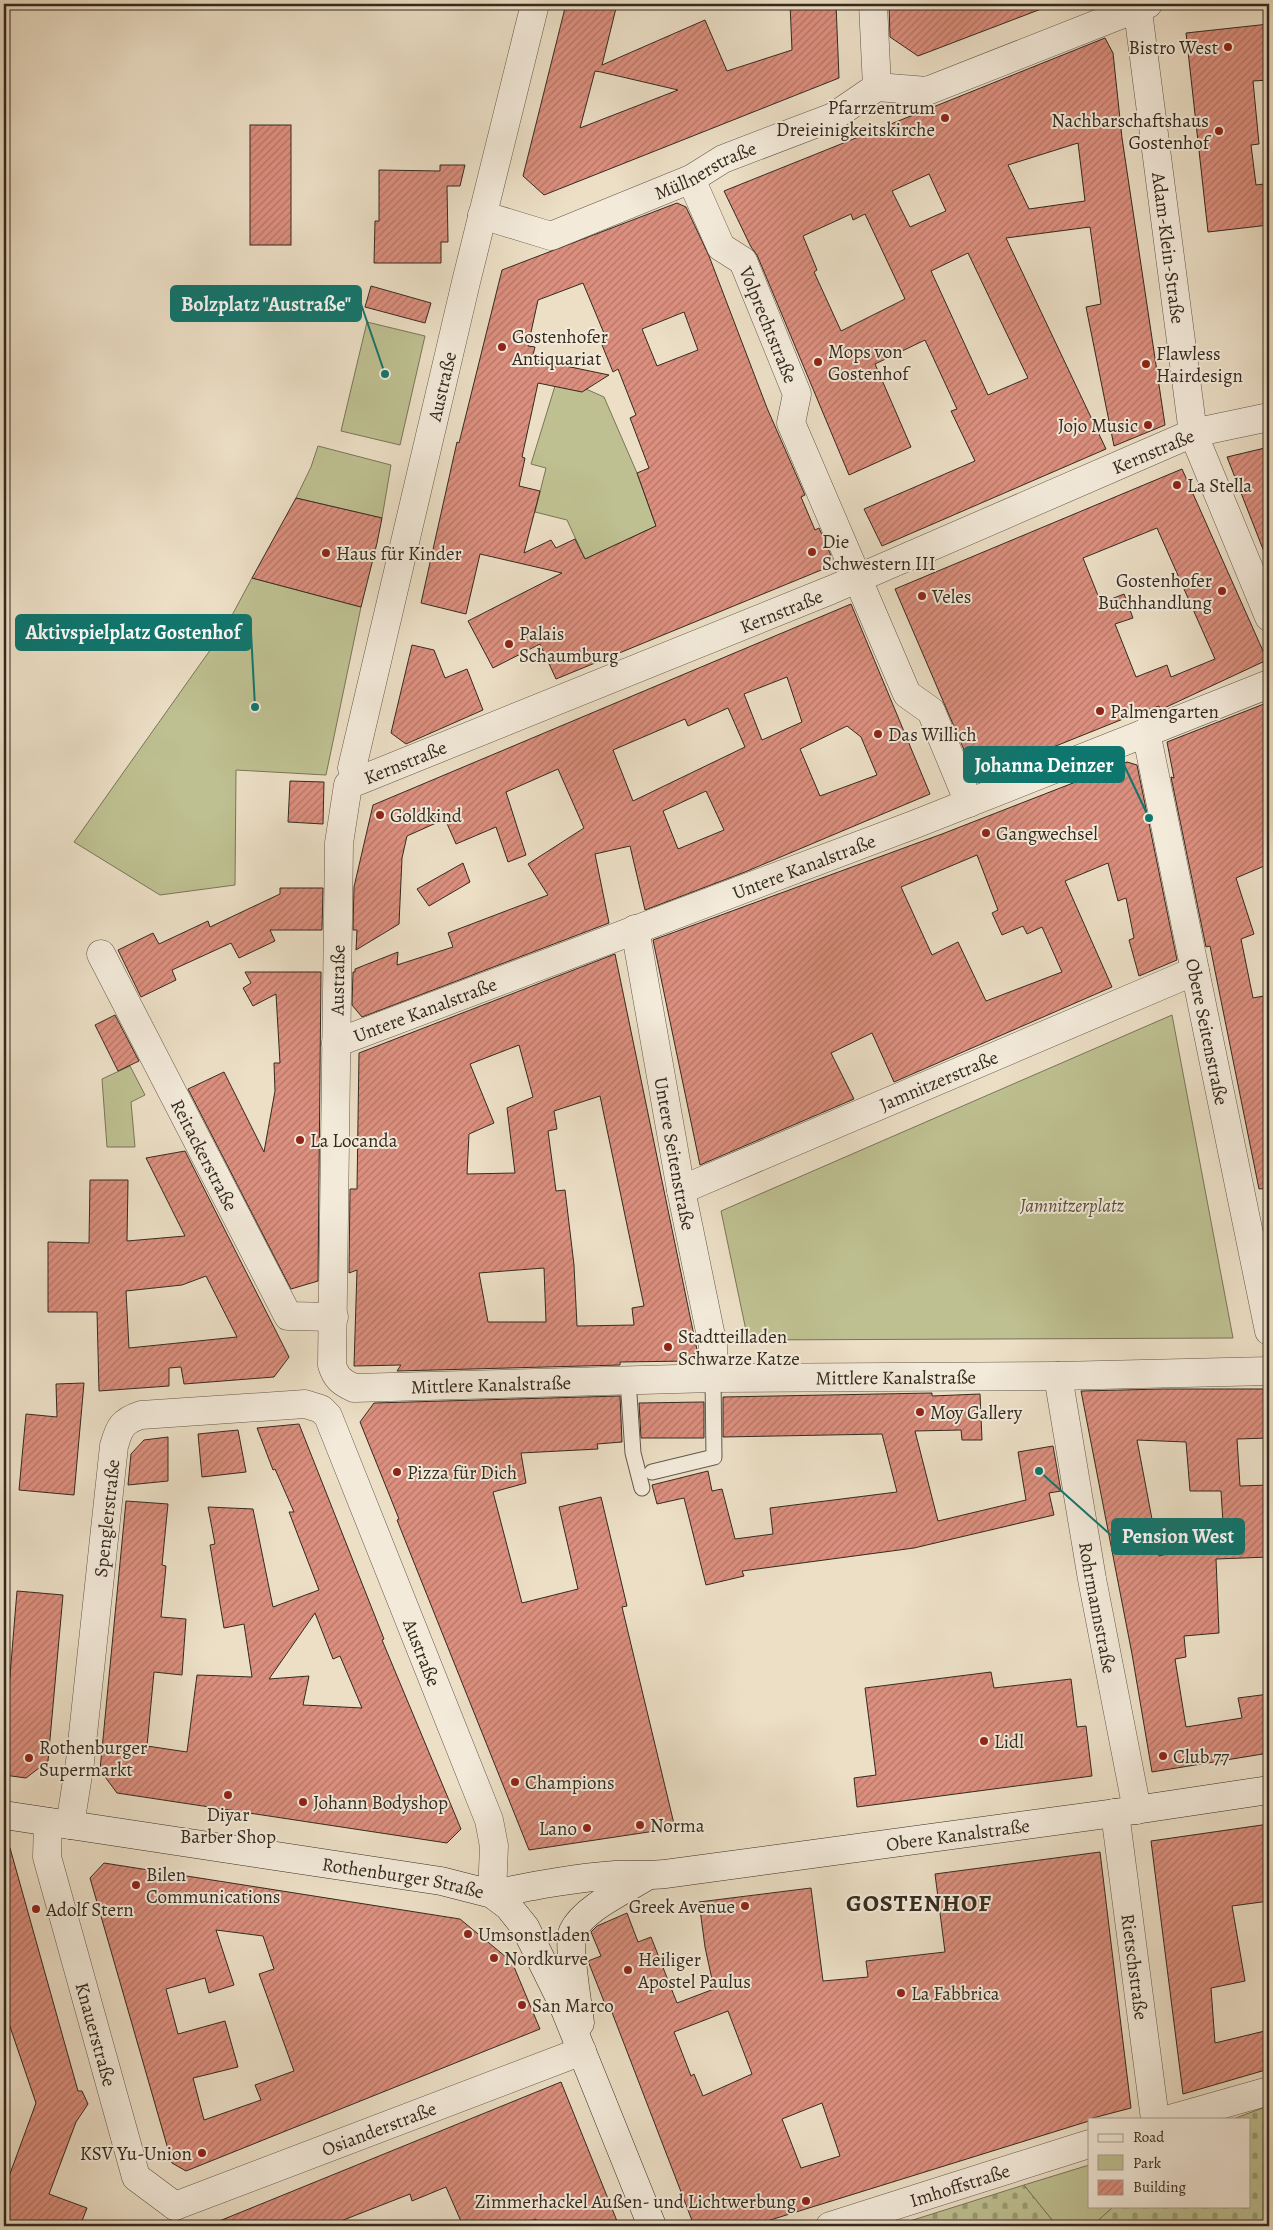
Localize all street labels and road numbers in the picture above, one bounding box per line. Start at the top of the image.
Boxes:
street label: Müllnerstraße [650,135,760,207]
street label: Adam-Klein-Straße [1145,170,1191,325]
street label: Volprechtstraße [732,262,803,387]
street label: Austraße [422,349,463,425]
street label: Kernstraße [1108,423,1199,481]
street label: Kernstraße [736,584,827,640]
street label: Kernstraße [360,735,451,791]
street label: Untere Kanalstraße [729,828,879,906]
street label: Austraße [324,944,352,1017]
street label: Obere Seitenstraße [1179,956,1234,1108]
street label: Untere Kanalstraße [350,971,501,1049]
street label: Jamnitzerstraße [876,1044,1002,1118]
street label: Untere Seitenstraße [647,1075,701,1233]
street label: Reitackerstraße [164,1095,244,1216]
street label: Mittlere Kanalstraße [816,1364,976,1391]
street label: Mittlere Kanalstraße [410,1370,572,1400]
street label: Spenglerstraße [88,1458,126,1579]
street label: Rohrmannstraße [1072,1540,1122,1676]
street label: Austraße [396,1614,446,1690]
street label: Obere Kanalstraße [884,1813,1031,1858]
street label: Rothenburger Straße [320,1851,487,1905]
street label: Rietschstraße [1114,1912,1154,2022]
street label: Knauerstraße [68,1980,122,2090]
street label: Osianderstraße [318,2096,440,2163]
street label: Imhoffstraße [907,2158,1013,2214]

